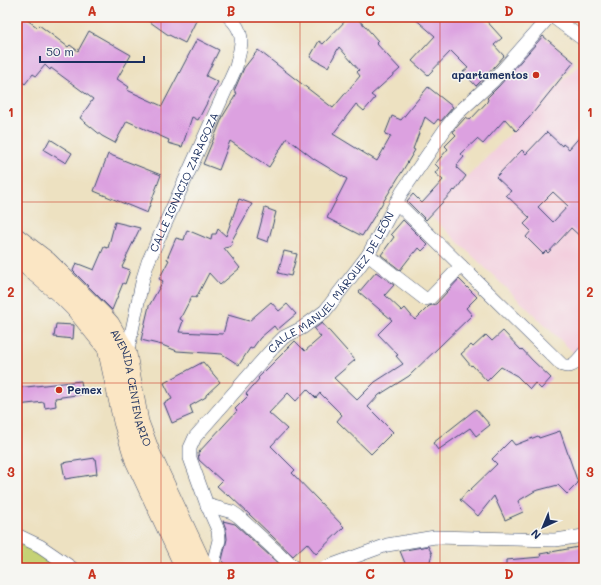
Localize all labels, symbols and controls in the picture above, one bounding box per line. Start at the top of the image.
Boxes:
text: A [87,2,97,19]
text: B [227,2,236,19]
text: C [365,2,375,19]
text: D [504,2,514,19]
scale bar [40,38,144,64]
text: 50 m [46,43,74,59]
place label: apartamentos [451,67,528,82]
marker: apartamentos [531,70,541,80]
text: 1 [8,103,14,120]
text: 1 [587,103,593,120]
street label: CALLE IGNACIO ZARAGOZA [146,110,222,254]
street label: CALLE MANUEL MÁRQUEZ DE LEÓN [264,209,397,356]
text: 2 [7,283,15,300]
text: 2 [586,283,594,300]
street label: AVENIDA CENTENARIO [107,326,156,449]
place label: Pemex [67,382,102,397]
marker: Pemex [54,385,64,395]
text: 3 [7,463,15,480]
text: 3 [586,463,594,480]
north arrow [523,507,563,547]
text: N [527,526,544,543]
text: A [87,565,97,582]
text: B [227,565,236,582]
text: C [365,565,375,582]
text: D [504,565,514,582]

